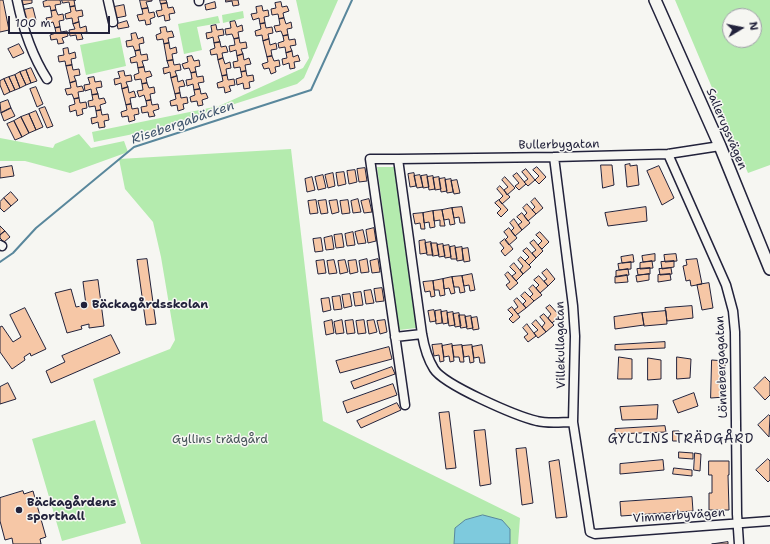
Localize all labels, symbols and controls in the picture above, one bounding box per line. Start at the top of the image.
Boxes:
scale bar [10,8,112,34]
north arrow [722,8,762,48]
text: 100 m [15,15,51,31]
text: N [745,20,761,32]
street label: Sallerupsvägen [702,86,750,172]
water label: Risebergabäcken [129,98,237,148]
street label: Bullerbygatan [518,137,600,153]
place label: Bäckagårdsskolan [92,298,208,312]
marker: Bäckagårdsskolan [79,300,89,310]
street label: Villekullagatan [553,301,569,389]
street label: Lönnebergagatan [713,315,731,419]
district label: GYLLINS TRÄDGÅRD [608,432,754,448]
park label: Gyllins trädgård [172,433,268,447]
place label: Bäckagårdens sporthall [27,496,116,524]
marker: Bäckagårdens sporthall [14,505,24,515]
street label: Vimmerbyvägen [632,506,726,526]

